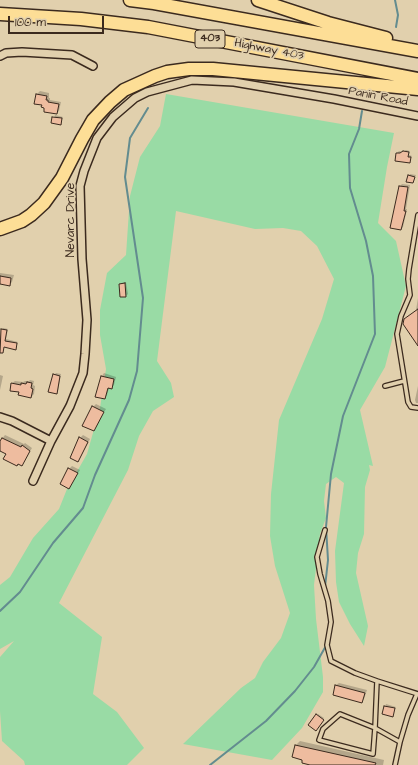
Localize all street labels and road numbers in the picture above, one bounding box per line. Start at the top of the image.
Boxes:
road number: 403 [195,30,225,48]
street label: Highway 403 [233,36,305,64]
street label: Panin Road [347,84,409,110]
street label: Nevarc Drive [64,183,78,257]

